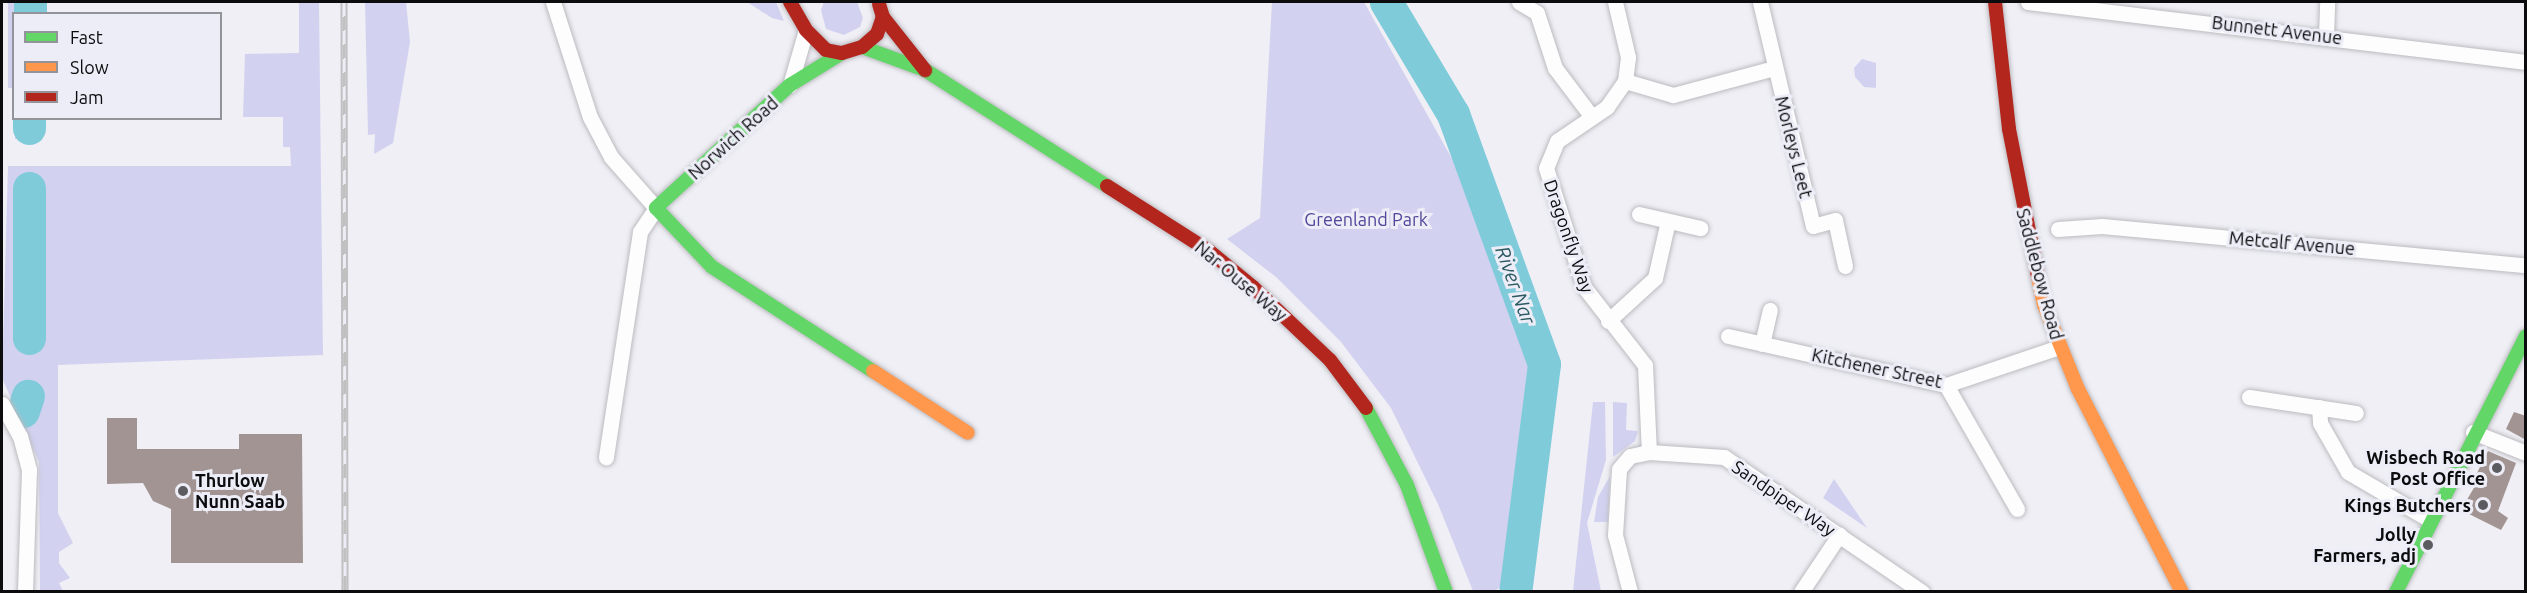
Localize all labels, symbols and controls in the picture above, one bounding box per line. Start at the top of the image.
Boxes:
street label: Bunnett Avenue [2211,11,2343,49]
legend [12,12,222,120]
text: Fast [70,27,103,47]
text: Slow [70,57,109,77]
text: Jam [70,87,104,107]
street label: Norwich Road [684,92,782,184]
street label: Morleys Leet [1771,94,1817,200]
street label: Dragonfly Way [1540,176,1598,296]
street label: Saddlebow Road [2012,206,2068,342]
park label: Greenland Park [1304,208,1428,230]
street label: Metcalf Avenue [2228,227,2356,259]
street label: Nar Ouse Way [1191,236,1291,326]
water label: River Nar [1491,243,1541,327]
street label: Kitchener Street [1810,344,1944,392]
place label: Wisbech Road Post Office [2366,447,2485,490]
street label: Sandpiper Way [1728,455,1840,541]
marker: Wisbech Road Post Office [2490,461,2504,475]
place label: Thurlow Nunn Saab [195,470,285,512]
marker: Thurlow Nunn Saab [176,484,190,498]
place label: Kings Butchers [2344,494,2471,516]
marker: Kings Butchers [2476,498,2490,512]
place label: Jolly Farmers, adj [2313,524,2416,566]
marker: Jolly Farmers, adj [2421,538,2435,552]

